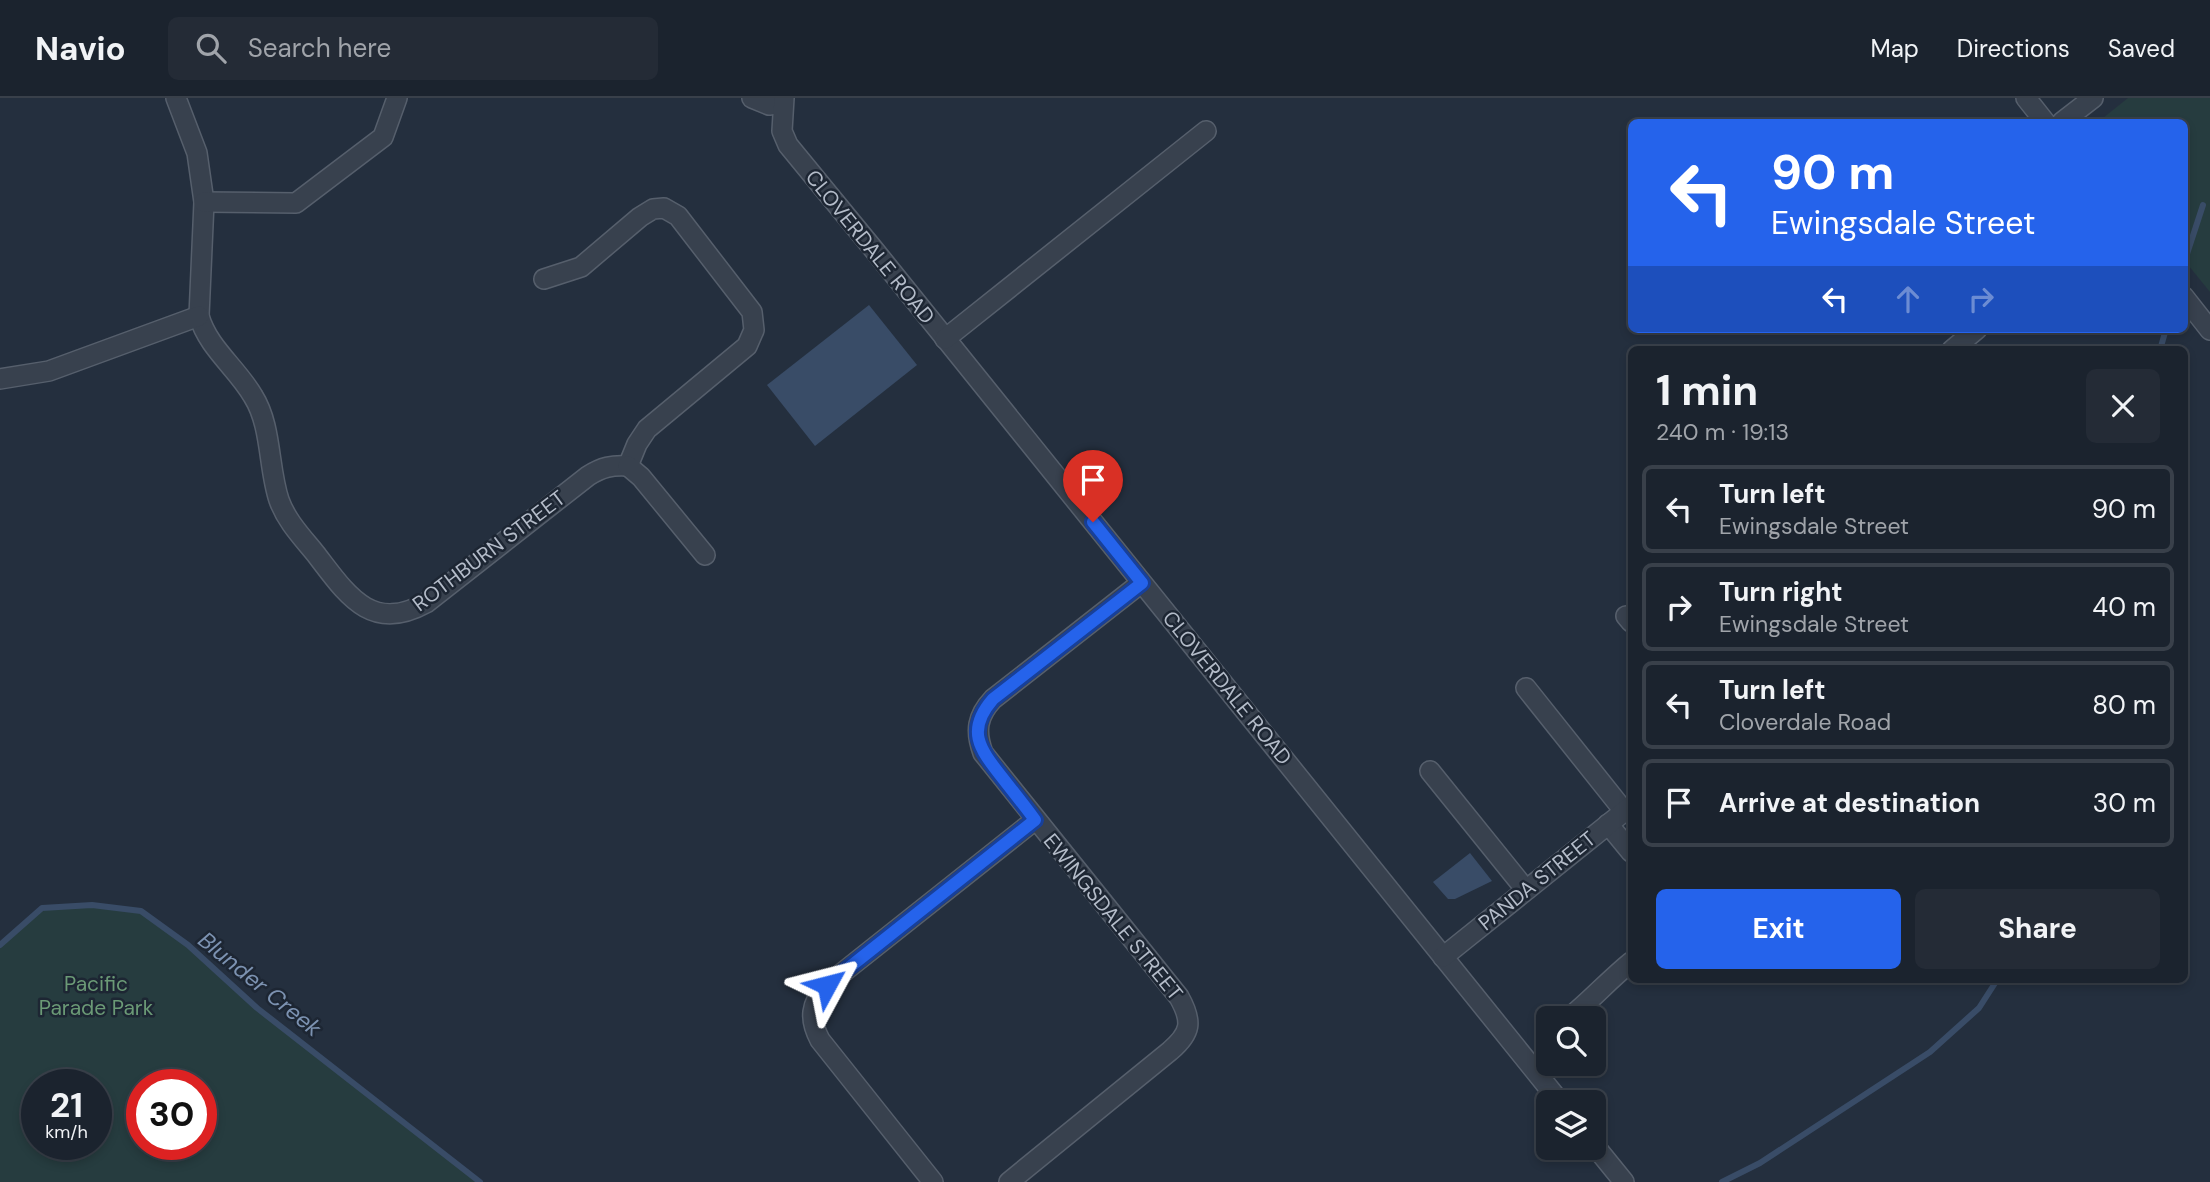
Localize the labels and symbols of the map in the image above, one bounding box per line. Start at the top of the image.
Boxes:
street label: CLOVERDALE ROAD [799,164,941,330]
pin [1063,450,1123,522]
street label: ROTHBURN STREET [407,484,571,618]
street label: CLOVERDALE ROAD [1156,605,1298,771]
street label: PANDA STREET [1473,825,1602,937]
street label: EWINGSDALE STREET [1037,828,1189,1006]
water label: Blunder Creek [192,925,328,1043]
position arrow [790,948,864,1022]
park label: Pacific Parade Park [39,970,154,1022]
speed limit sign: 30 [126,1069,217,1160]

